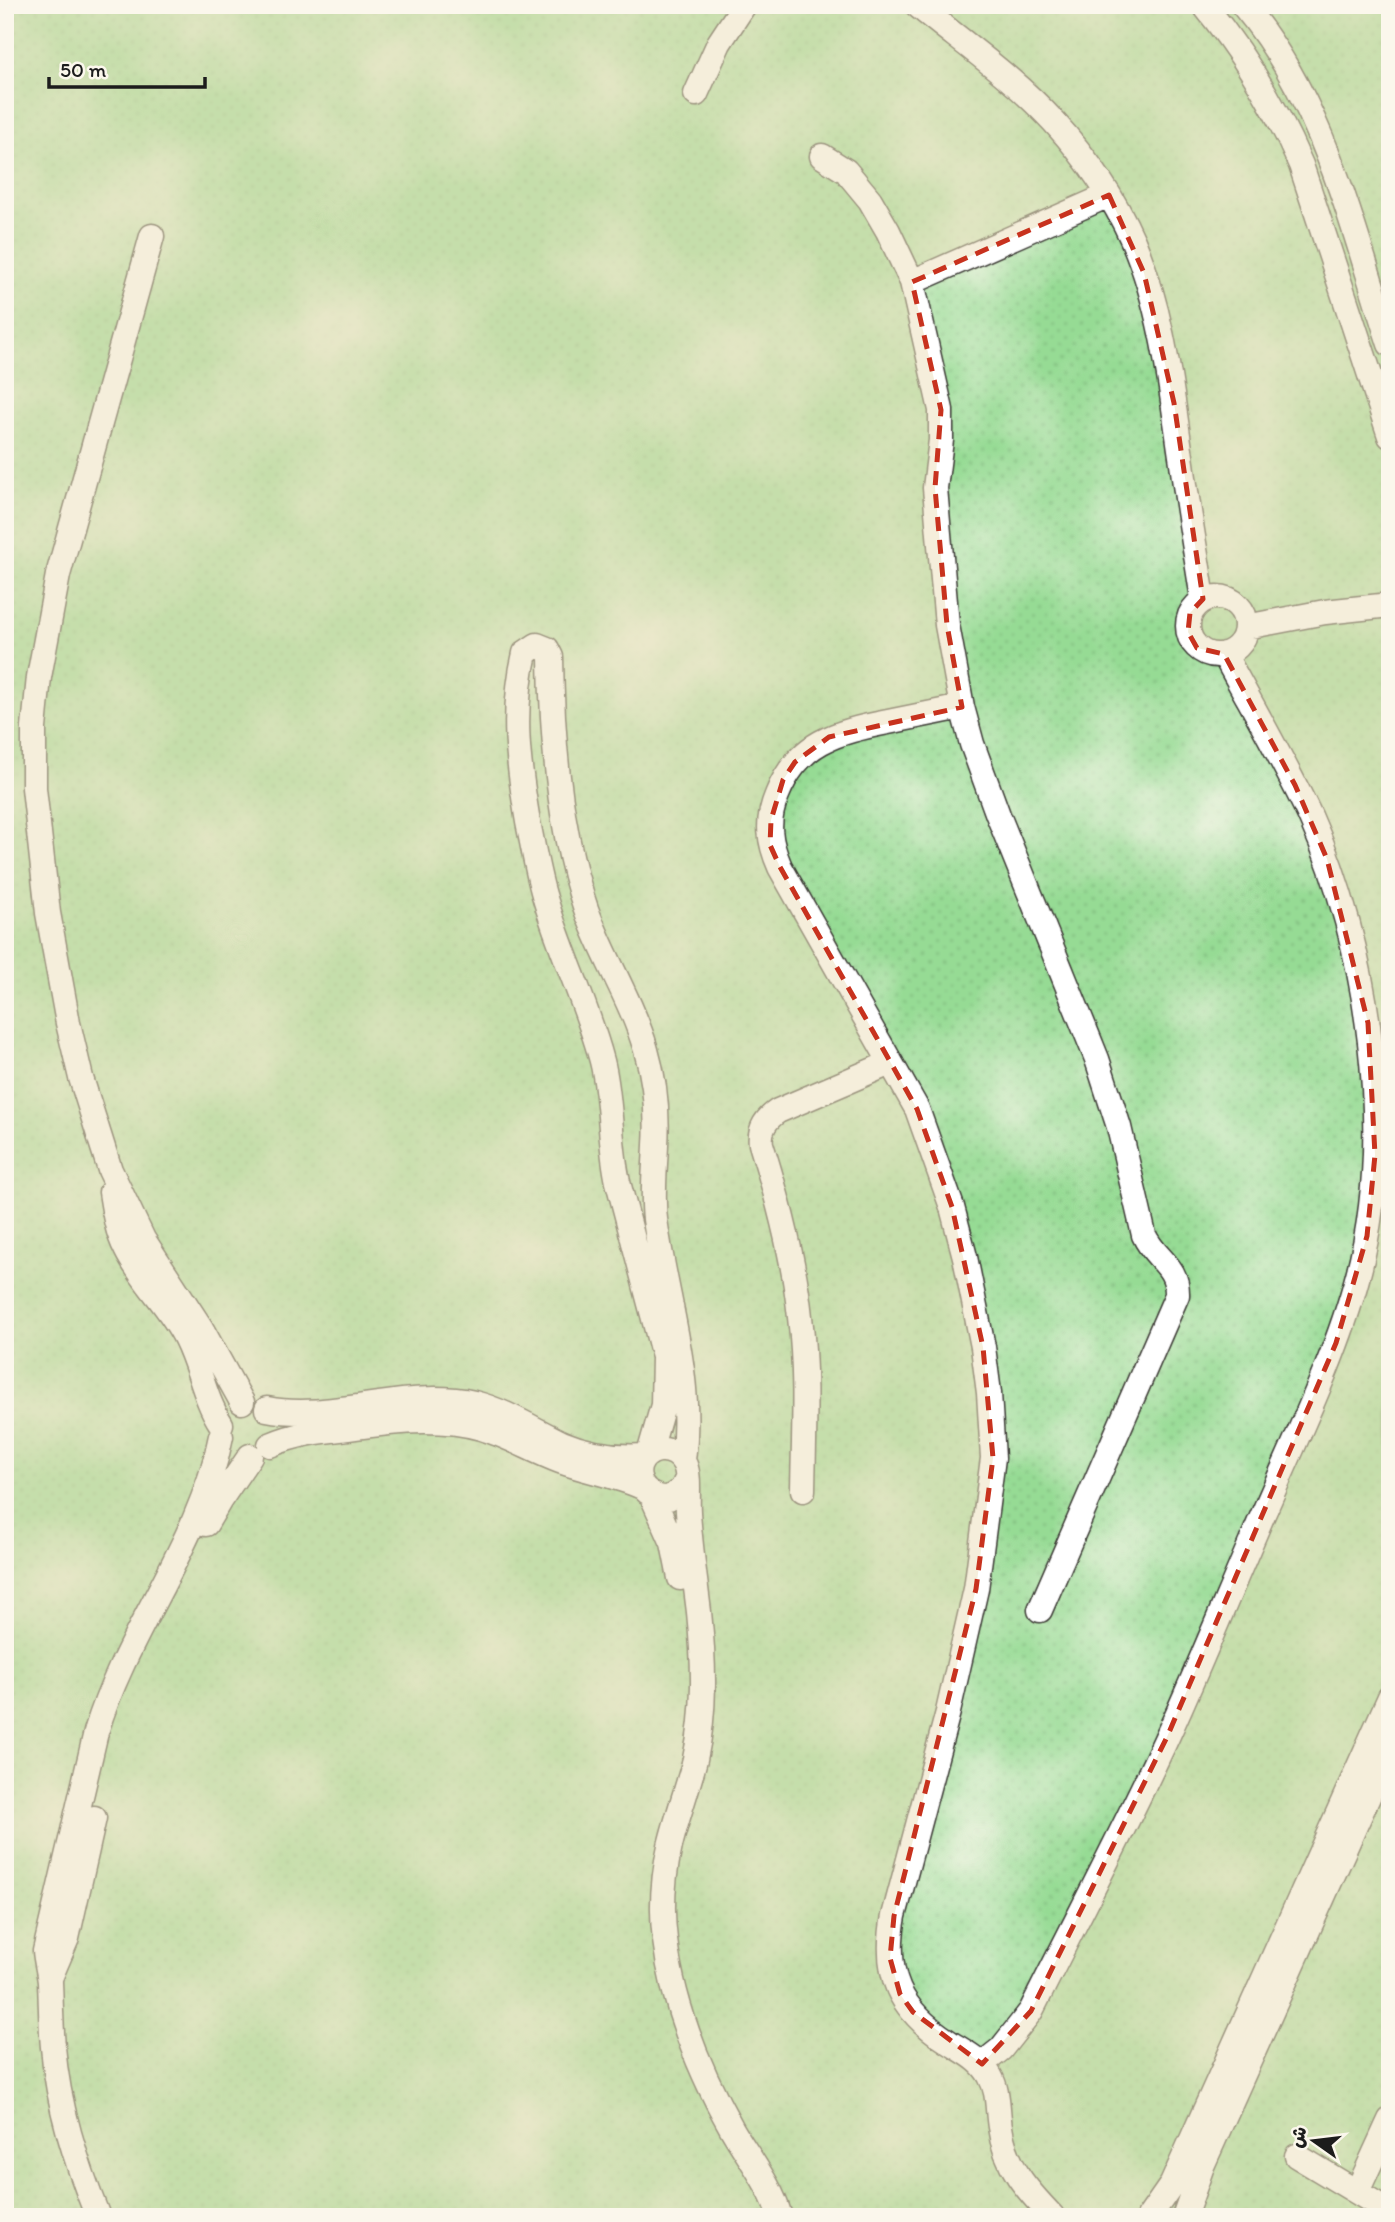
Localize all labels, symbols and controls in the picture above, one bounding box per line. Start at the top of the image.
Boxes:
scale bar [49,46,205,90]
text: 50 m [60,57,107,82]
north arrow [1280,2106,1350,2176]
text: ش [1284,2124,1312,2150]

